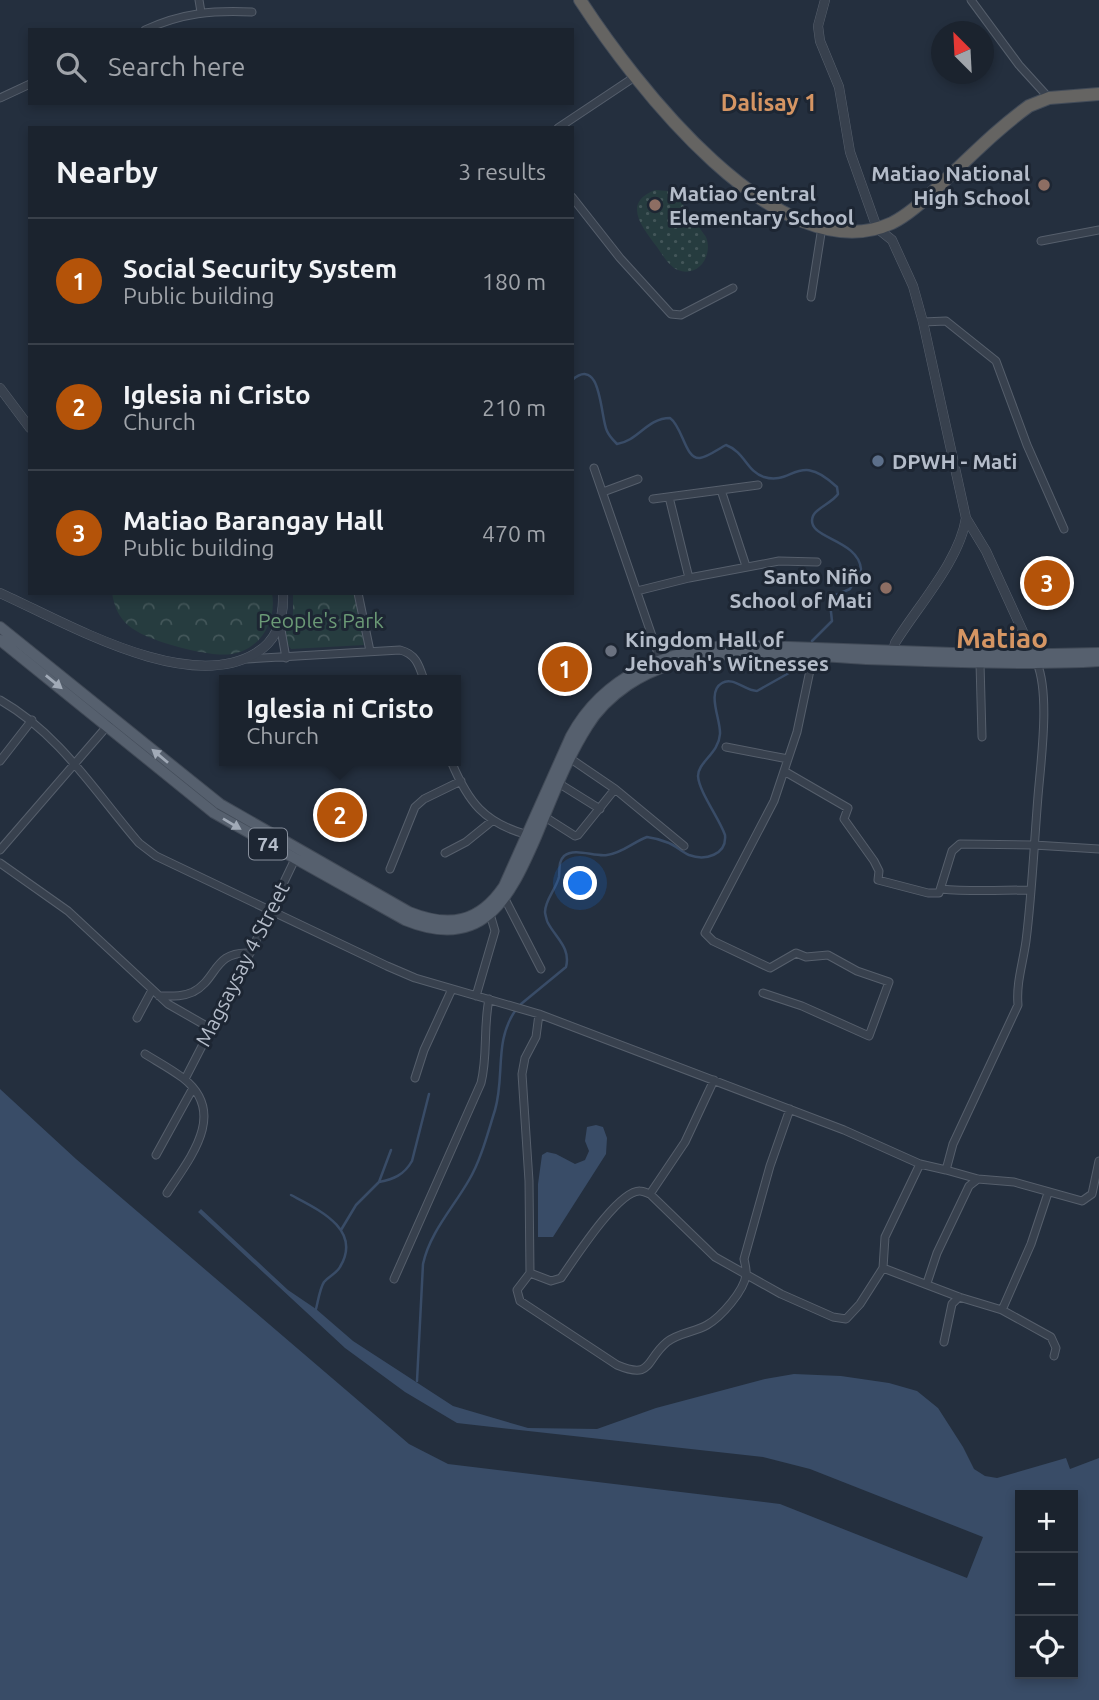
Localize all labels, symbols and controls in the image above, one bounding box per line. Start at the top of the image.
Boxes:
north arrow [931,21,994,84]
search box [28,28,574,105]
icon: search [52,48,90,86]
text: Search here [108,52,245,81]
district label: Dalisay 1 [721,90,817,115]
text: Nearby [56,155,158,189]
text: 3 results [458,159,546,184]
place label: Matiao National High School [871,161,1030,209]
marker: Matiao National High School [1036,177,1052,193]
place label: Matiao Central Elementary School [669,181,854,229]
marker: Matiao Central Elementary School [647,197,663,213]
text: Social Security System [123,254,397,283]
text: 1 [73,269,85,294]
text: 180 m [482,269,546,294]
text: Public building [123,283,275,308]
text: Iglesia ni Cristo [123,380,311,409]
text: 2 [73,395,85,420]
text: 210 m [482,395,546,420]
text: Church [123,409,196,434]
place label: DPWH - Mati [892,449,1017,473]
marker: DPWH - Mati [870,453,886,469]
text: Matiao Barangay Hall [123,506,384,535]
text: 3 [73,521,85,546]
text: 470 m [482,521,546,546]
text: Public building [123,535,275,560]
pin: 3 [1024,557,1070,609]
place label: Santo Niño School of Mati [730,564,872,612]
marker: Santo Niño School of Mati [878,580,894,596]
park label: People's Park [258,608,384,632]
district label: Matiao [956,622,1048,653]
place label: Kingdom Hall of Jehovah's Witnesses [625,627,829,675]
pin: 1 [542,643,588,695]
marker: Kingdom Hall of Jehovah's Witnesses [603,643,619,659]
one-way arrow [44,675,62,690]
popup [219,675,461,766]
text: Iglesia ni Cristo [246,694,434,723]
text: Church [246,723,319,748]
one-way arrow [151,748,169,764]
pin: 2 [317,789,363,841]
one-way arrow [222,817,241,830]
road number: 74 [249,828,287,860]
your location [563,866,597,900]
street label: Magsaysay 4 Street [190,878,294,1050]
map controls [1015,1490,1078,1679]
button: + [1015,1490,1078,1553]
button: − [1015,1553,1078,1616]
button: locate [1015,1616,1078,1679]

